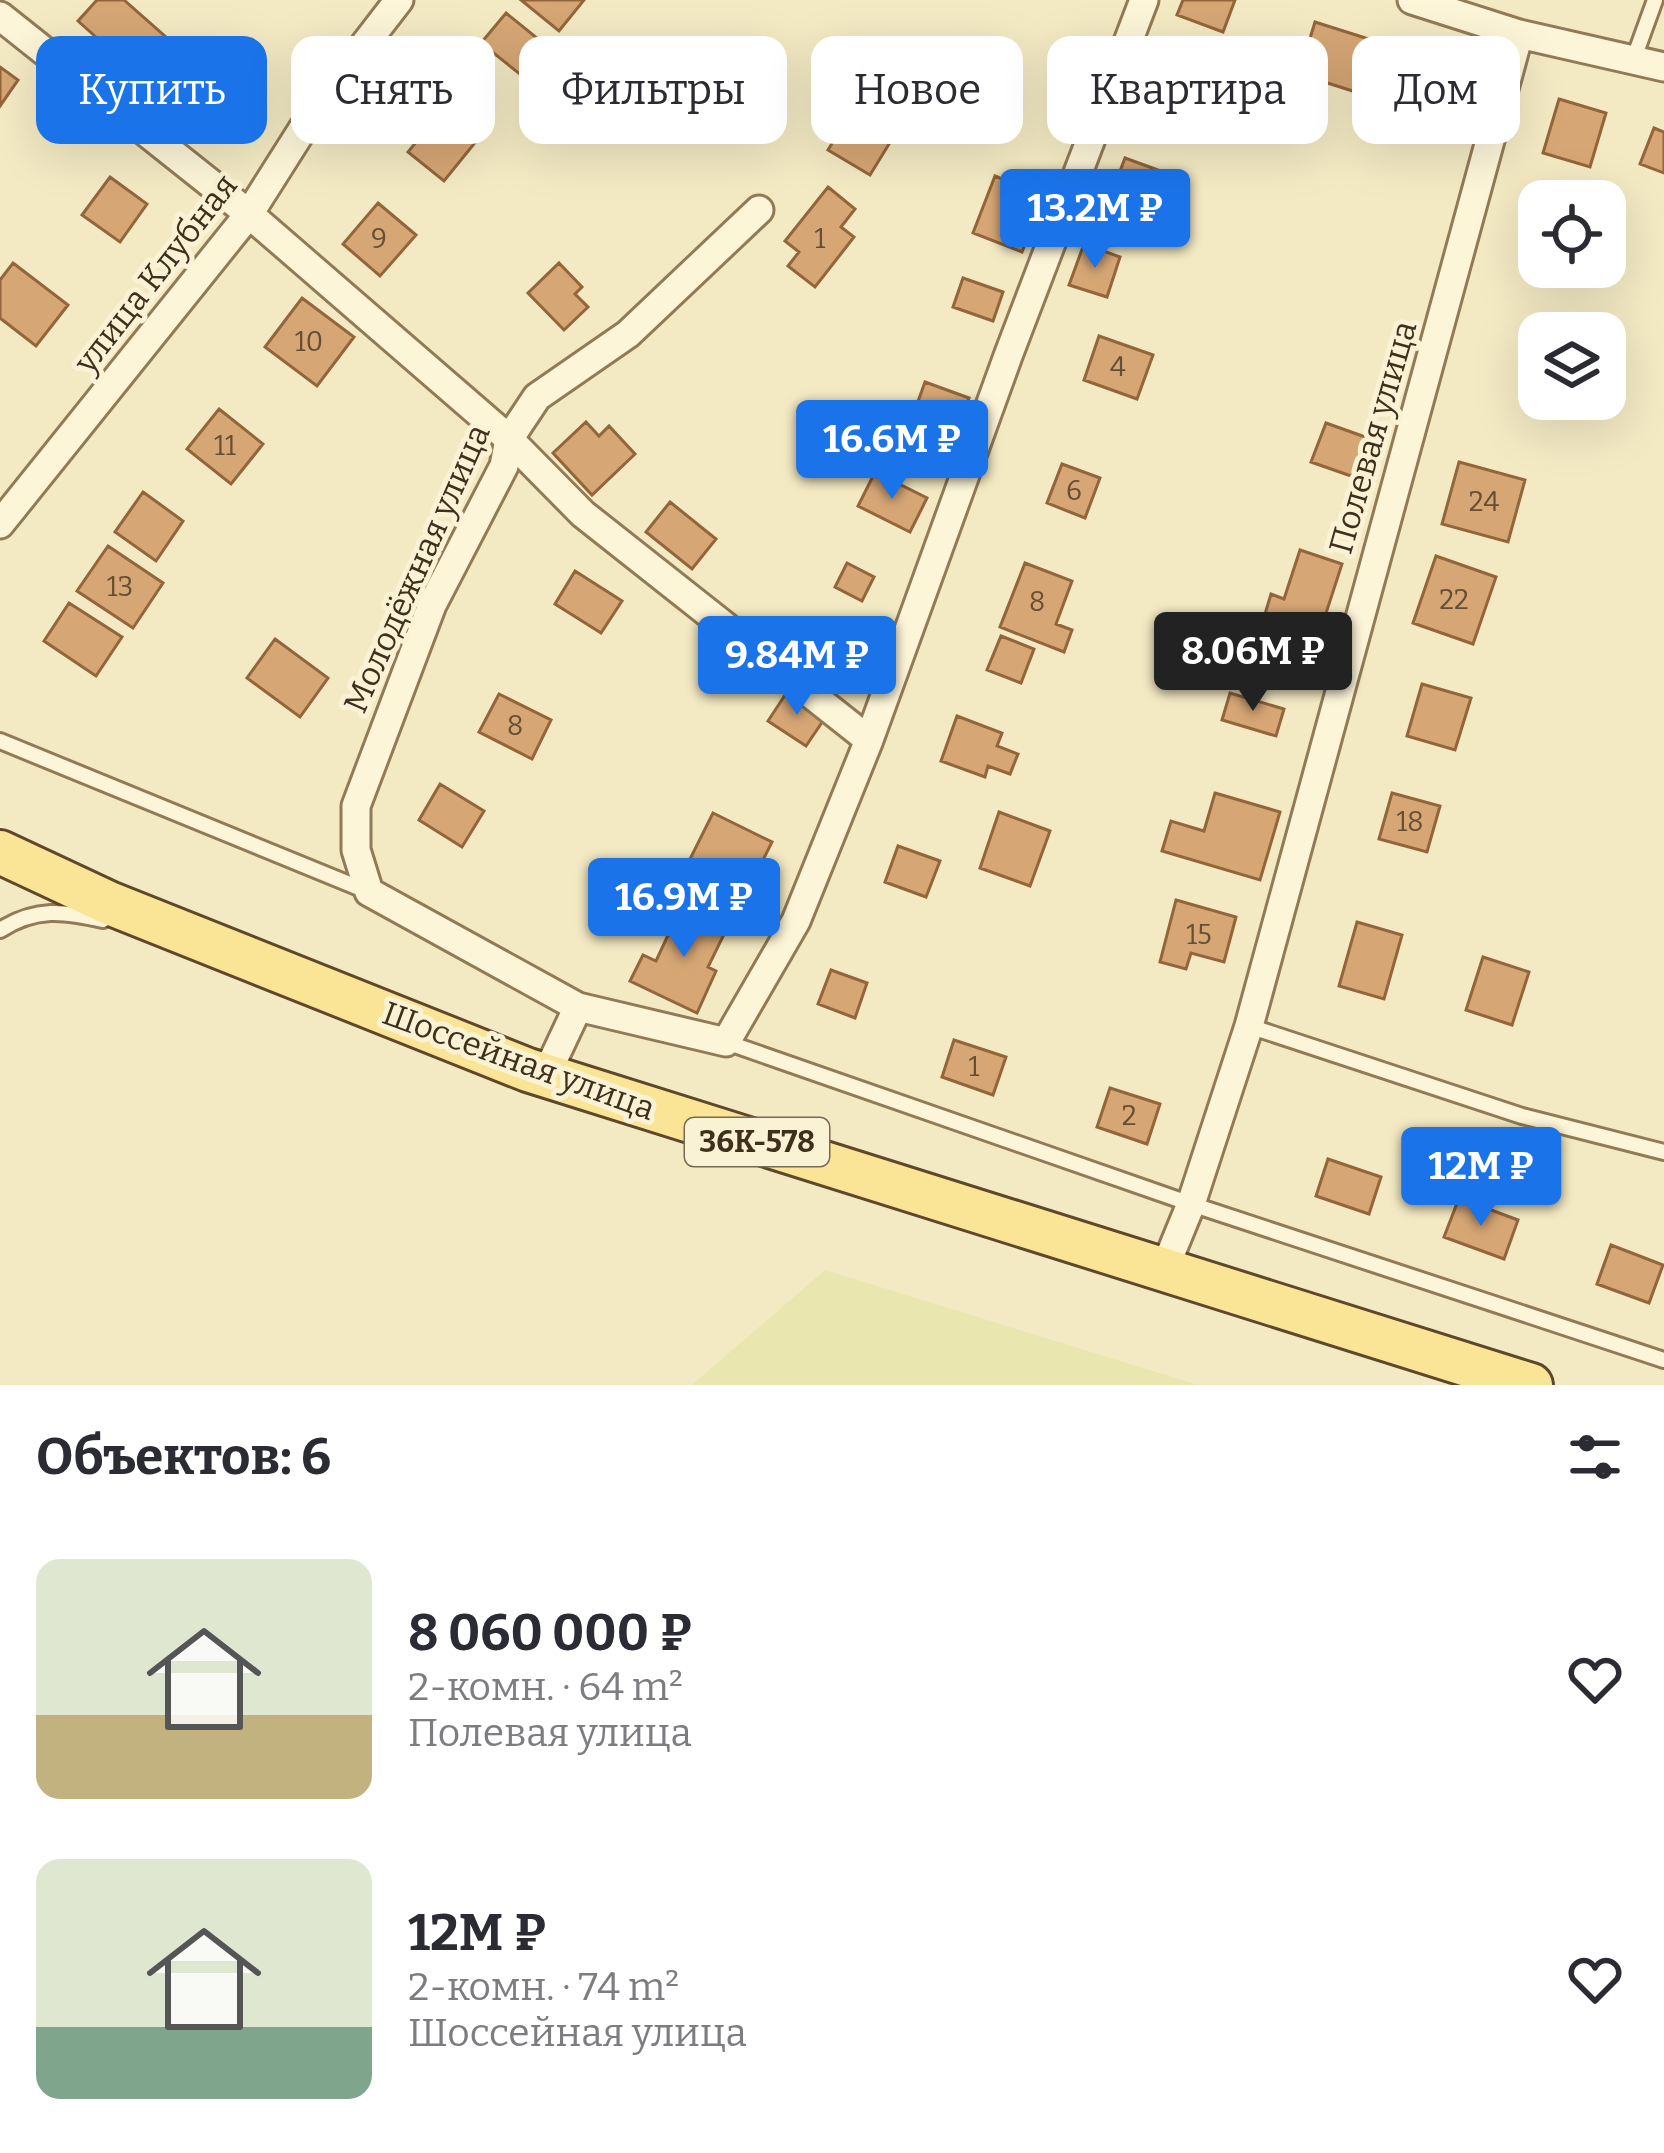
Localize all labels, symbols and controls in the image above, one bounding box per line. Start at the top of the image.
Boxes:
chip: Купить [36,36,267,144]
chip: Снять [291,36,495,144]
chip: Фильтры [519,36,787,144]
chip: Новое [811,36,1023,144]
chip: Квартира [1047,36,1328,144]
chip: Дом [1352,36,1520,144]
street label: улица Клубная [65,166,246,382]
pin: 13.2M ₽ [984,169,1206,271]
map controls [1518,180,1626,420]
button: locate [1518,180,1626,288]
text: 13.2M ₽ [1027,185,1163,231]
house number: 9 [371,223,387,255]
house number: 1 [815,223,826,255]
button: layers [1518,312,1626,420]
street label: Полевая улица [1321,316,1425,558]
house number: 10 [295,326,323,358]
house number: 4 [1110,351,1126,383]
pin: 16.6M ₽ [781,400,1003,502]
text: 16.6M ₽ [823,416,961,462]
street label: Молодёжная улица [335,418,499,719]
house number: 11 [214,430,236,462]
house number: 6 [1066,475,1082,507]
house number: 24 [1469,486,1499,518]
house number: 13 [107,571,133,603]
house number: 22 [1439,584,1469,616]
house number: 8 [1029,586,1045,618]
pin: 8.06M ₽ [1142,612,1364,714]
pin: 9.84M ₽ [686,616,908,718]
text: 8.06M ₽ [1181,628,1325,674]
text: 9.84M ₽ [725,632,869,678]
house number: 8 [507,710,523,742]
house number: 18 [1396,806,1424,838]
pin: 16.9M ₽ [573,858,795,960]
text: 16.9M ₽ [615,874,753,920]
house number: 15 [1186,919,1212,951]
street label: Шоссейная улица [377,993,660,1129]
house number: 1 [969,1051,980,1083]
house number: 2 [1122,1100,1136,1132]
road number: 36К-578 [685,1118,829,1166]
pin: 12M ₽ [1397,1127,1565,1229]
text: 12M ₽ [1428,1143,1534,1189]
icon: filters [1562,1424,1628,1490]
text: Объектов: 6 [36,1426,331,1488]
text: 8 060 000 ₽ [408,1602,692,1664]
icon: home [132,1607,276,1751]
icon: heart [1562,1646,1628,1712]
text: 2-комн. · 64 m² [408,1664,683,1710]
text: Полевая улица [408,1710,692,1756]
text: 12M ₽ [408,1902,546,1964]
icon: home [132,1907,276,2051]
icon: heart [1562,1946,1628,2012]
text: 2-комн. · 74 m² [408,1964,679,2010]
text: Шоссейная улица [408,2010,747,2056]

